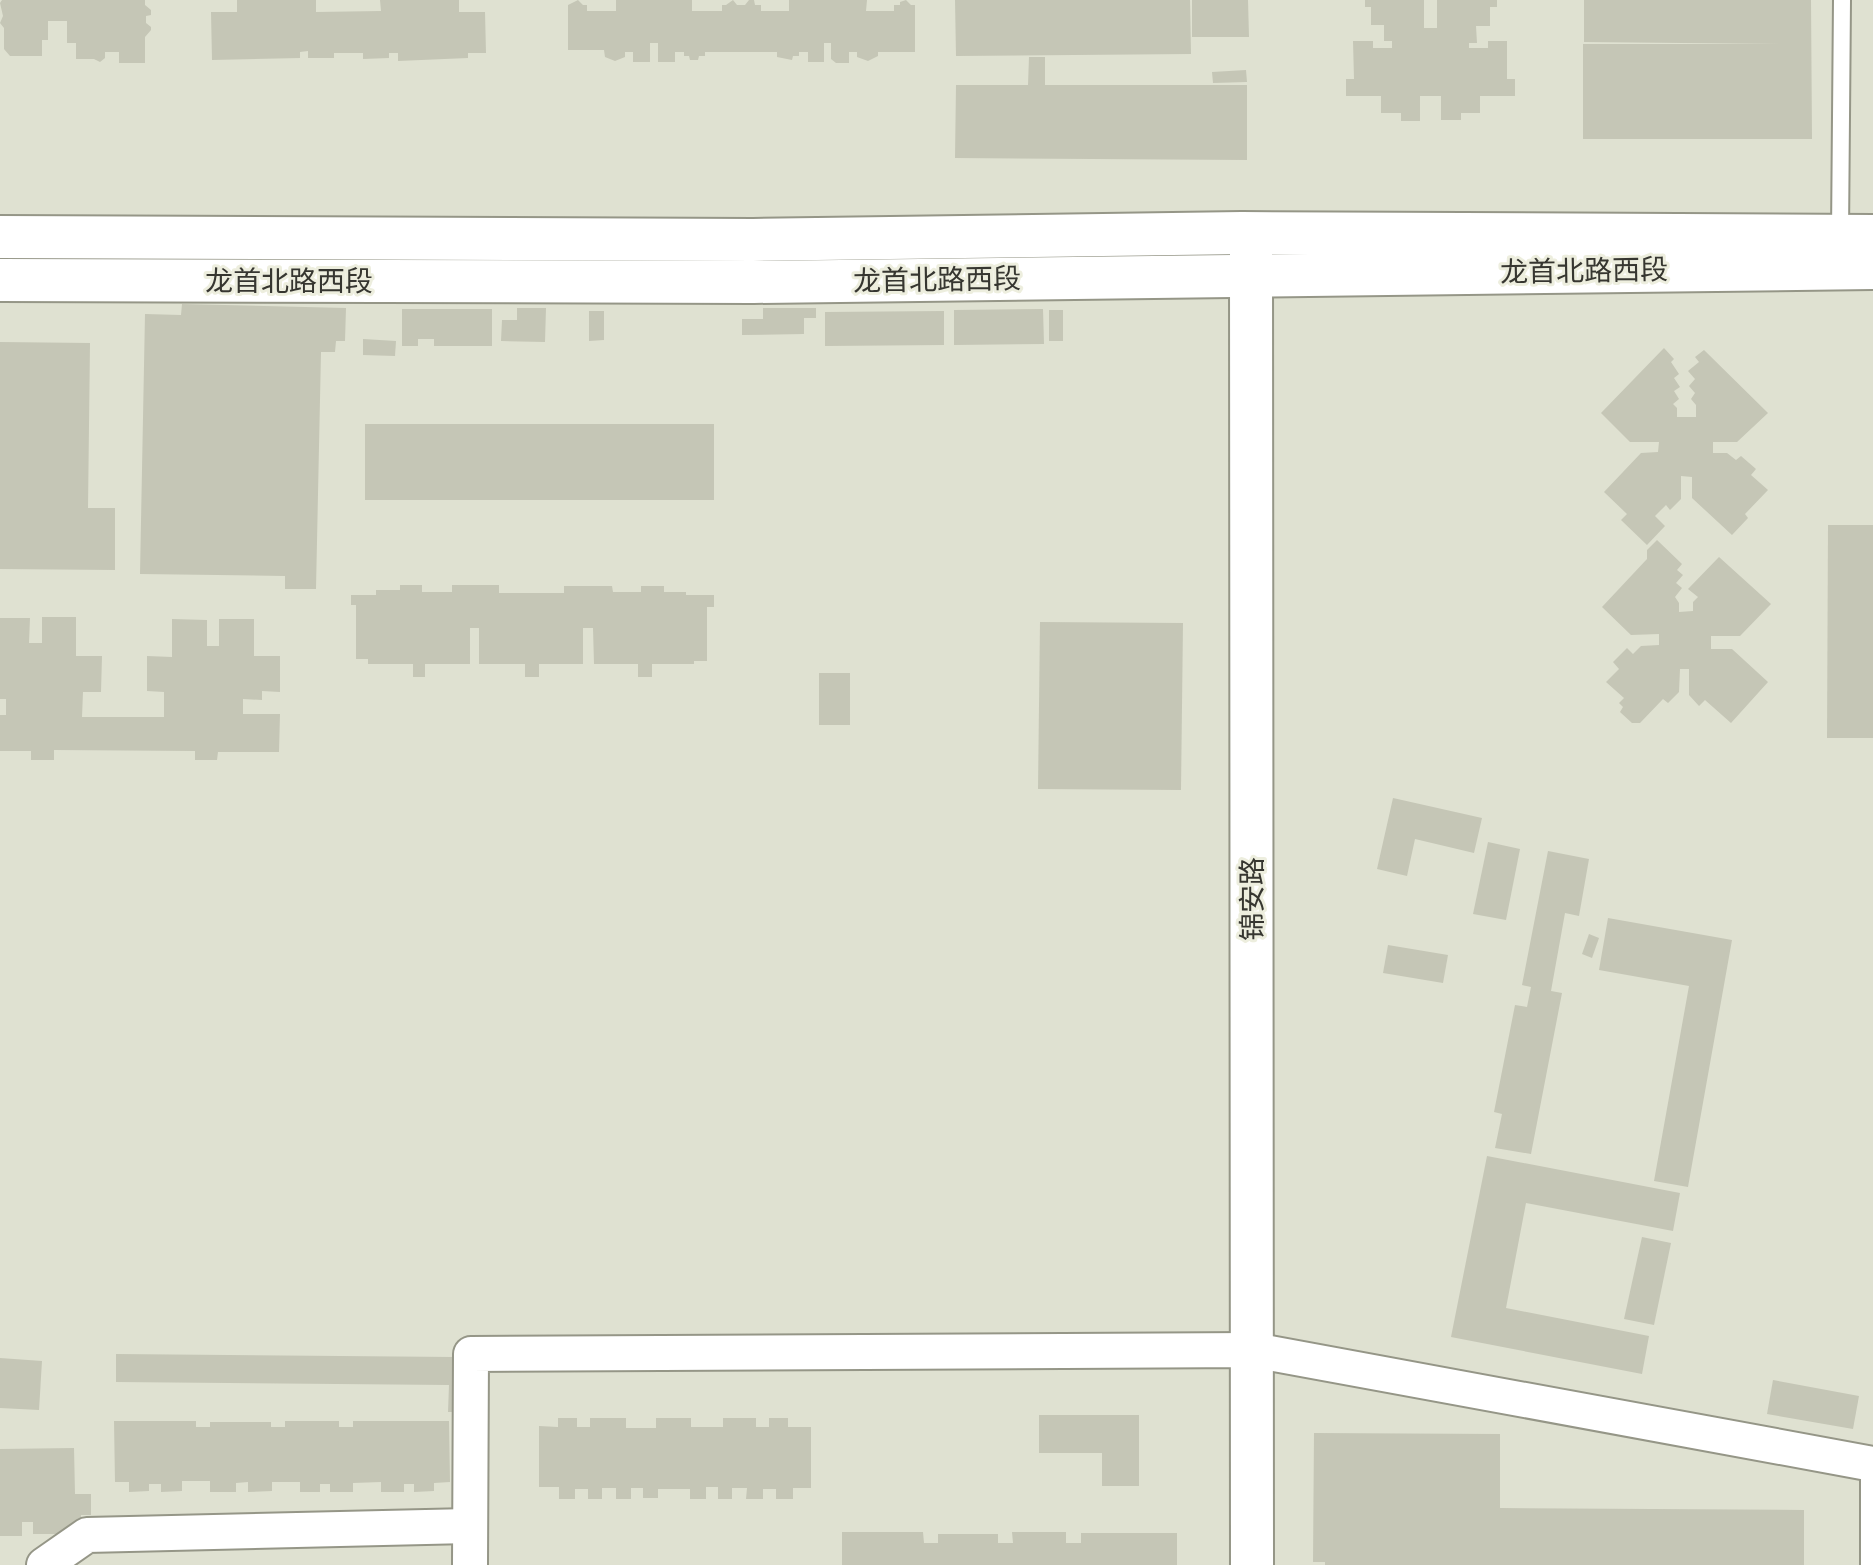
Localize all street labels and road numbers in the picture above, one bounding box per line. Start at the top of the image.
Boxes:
street label: 龙首北路西段 [1500,254,1668,288]
street label: 龙首北路西段 [853,263,1021,297]
street label: 龙首北路西段 [205,266,373,297]
street label: 锦安路 [1237,857,1268,941]

